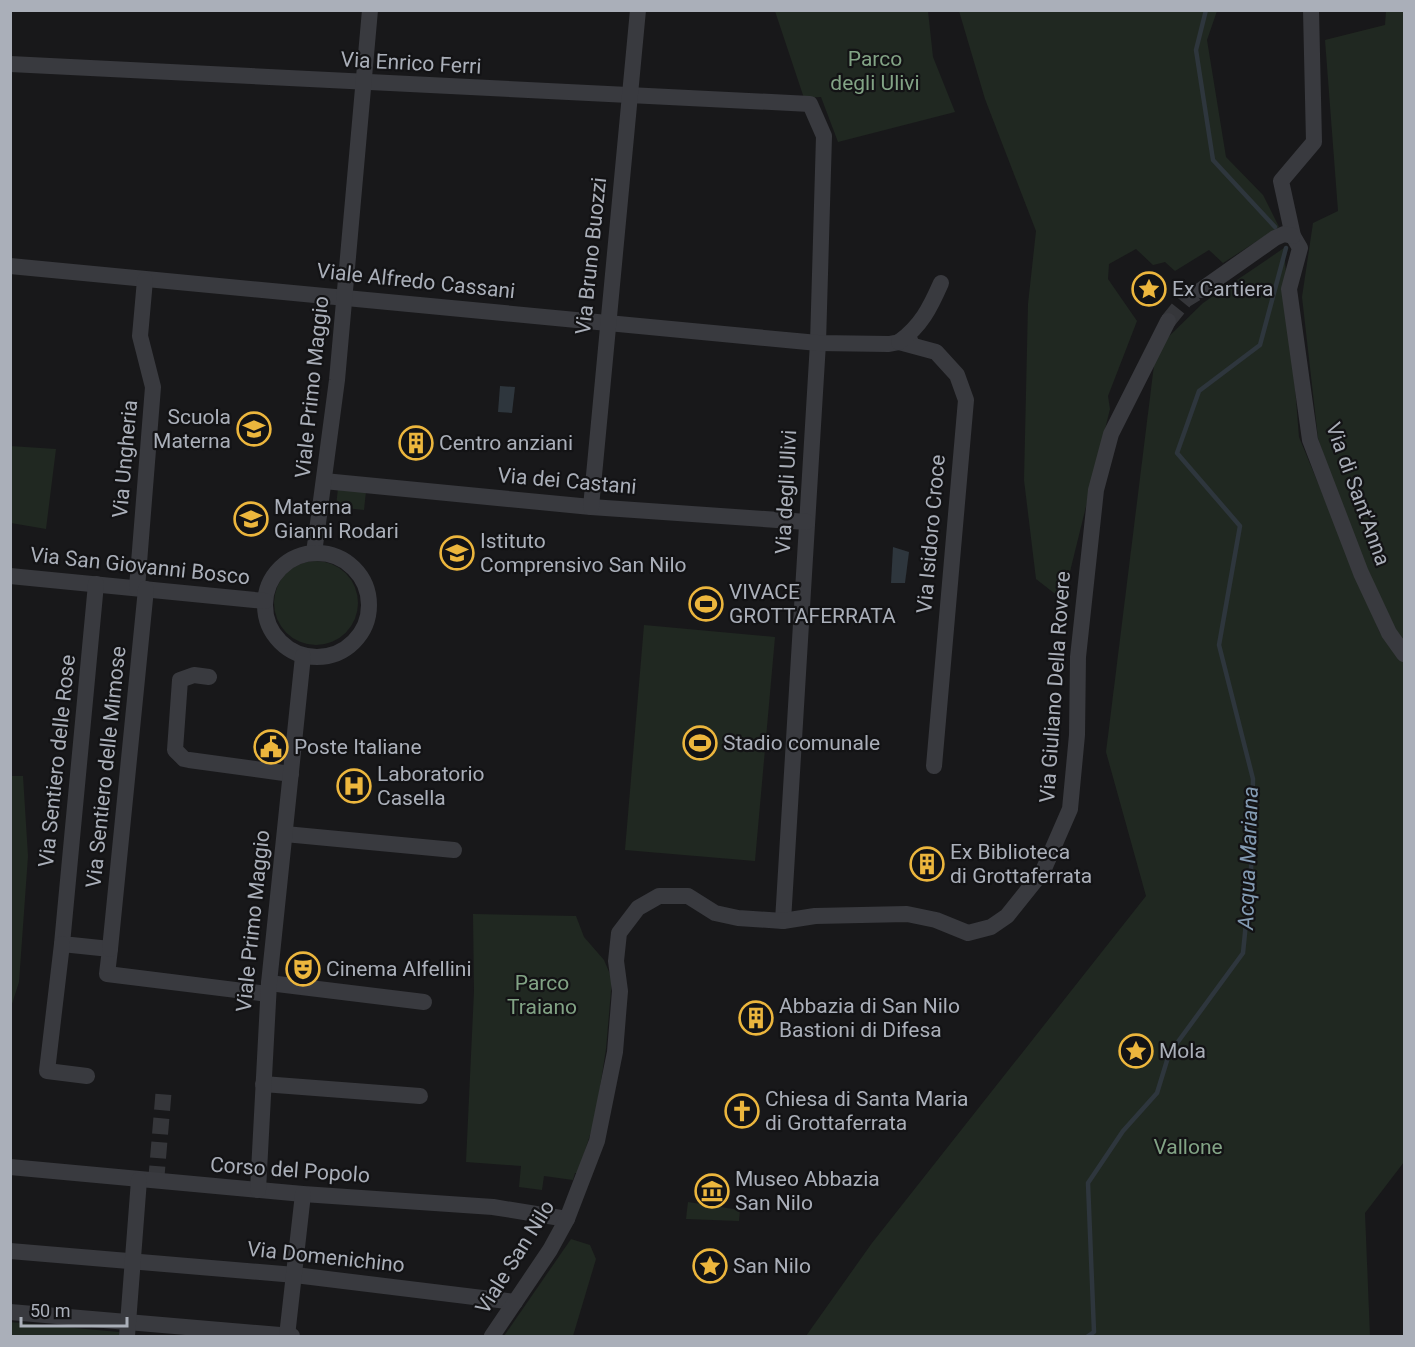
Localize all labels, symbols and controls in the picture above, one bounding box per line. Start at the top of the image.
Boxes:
street label: Via Enrico Ferri [340,47,482,79]
park label: Parco degli Ulivi [830,47,920,95]
street label: Via Bruno Buozzi [571,176,611,336]
street label: Viale Alfredo Cassani [316,259,516,303]
place icon: Ex Cartiera [1131,271,1167,307]
place label: Ex Cartiera [1172,277,1274,301]
street label: Viale Primo Maggio [291,295,333,479]
street label: Via Ungheria [108,399,142,519]
place label: Scuola Materna [153,405,231,453]
school or university icon: Scuola Materna [236,411,272,447]
street label: Via di Sant'Anna [1321,419,1395,569]
building icon: Centro anziani [398,425,434,461]
street label: Via degli Ulivi [771,429,801,555]
place label: Centro anziani [439,431,573,455]
street label: Via Isidoro Croce [912,454,950,614]
street label: Via dei Castani [497,463,637,499]
place label: Materna Gianni Rodari [274,495,399,543]
school or university icon: Materna Gianni Rodari [233,501,269,537]
place label: Istituto Comprensivo San Nilo [480,529,687,577]
school or university icon: Istituto Comprensivo San Nilo [439,535,475,571]
street label: Via San Giovanni Bosco [29,543,251,589]
street label: Via Giuliano Della Rovere [1035,570,1075,804]
place label: VIVACE GROTTAFERRATA [729,580,896,628]
sports icon: VIVACE GROTTAFERRATA [688,586,724,622]
street label: Via Sentiero delle Mimose [81,645,131,889]
street label: Via Sentiero delle Rose [34,653,80,869]
sports icon: Stadio comunale [682,725,718,761]
public building icon: Poste Italiane [253,729,289,765]
place label: Stadio comunale [723,731,880,755]
place label: Poste Italiane [294,735,422,759]
place label: Laboratorio Casella [377,762,484,810]
hospital icon: Laboratorio Casella [336,768,372,804]
water label: Acqua Mariana [1233,786,1263,931]
street label: Viale Primo Maggio [232,829,274,1013]
place label: Ex Biblioteca di Grottaferrata [950,840,1092,888]
building icon: Ex Biblioteca di Grottaferrata [909,846,945,882]
theatre icon: Cinema Alfellini [285,951,321,987]
place label: Cinema Alfellini [326,957,472,981]
park label: Parco Traiano [507,971,577,1019]
place label: Abbazia di San Nilo Bastioni di Difesa [779,994,960,1042]
building icon: Abbazia di San Nilo Bastioni di Difesa [738,1000,774,1036]
place icon: Mola [1118,1033,1154,1069]
place label: Mola [1159,1039,1206,1063]
place label: Chiesa di Santa Maria di Grottaferrata [765,1087,969,1135]
church icon: Chiesa di Santa Maria di Grottaferrata [724,1093,760,1129]
park label: Vallone [1153,1135,1223,1159]
street label: Corso del Popolo [209,1152,371,1188]
place label: Museo Abbazia San Nilo [735,1167,880,1215]
museum icon: Museo Abbazia San Nilo [694,1173,730,1209]
street label: Viale San Nilo [471,1196,559,1318]
street label: Via Domenichino [246,1237,406,1277]
place icon: San Nilo [692,1248,728,1284]
place label: San Nilo [733,1254,811,1278]
scale bar [21,1290,128,1328]
text: 50 m [30,1300,70,1321]

